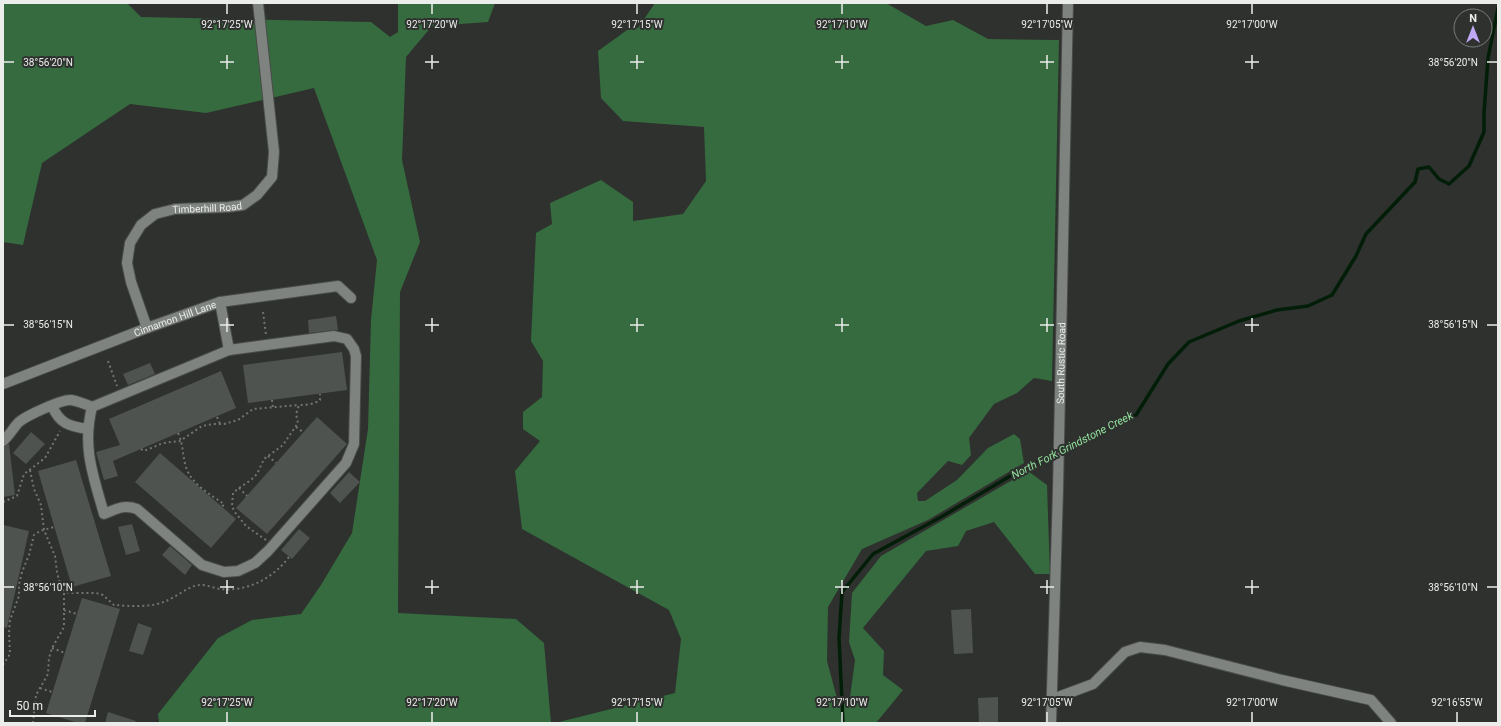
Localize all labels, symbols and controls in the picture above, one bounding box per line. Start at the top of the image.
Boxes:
north arrow [1453,8,1493,48]
text: N [1469,12,1477,25]
text: 92°17'25"W [201,19,253,30]
text: 92°17'20"W [406,19,458,30]
text: 92°17'15"W [611,19,663,30]
text: 92°17'10"W [816,19,868,30]
text: 92°17'05"W [1021,19,1073,30]
text: 92°17'00"W [1226,19,1278,30]
text: 38°56'20"N [23,57,73,68]
text: 38°56'20"N [1428,57,1478,68]
street label: Timberhill Road [172,200,243,215]
street label: Cinnamon Hill Lane [132,299,218,339]
text: 38°56'15"N [23,319,73,330]
text: 38°56'15"N [1428,319,1478,330]
street label: South Rustic Road [1055,322,1067,404]
water label: North Fork Grindstone Creek [1009,409,1136,482]
text: 38°56'10"N [23,582,73,593]
text: 38°56'10"N [1428,582,1478,593]
scale bar [10,692,95,718]
text: 92°17'25"W [201,697,253,708]
text: 92°17'20"W [406,697,458,708]
text: 92°17'15"W [611,697,663,708]
text: 92°17'10"W [816,697,868,708]
text: 92°17'05"W [1021,697,1073,708]
text: 92°17'00"W [1226,697,1278,708]
text: 92°16'55"W [1431,697,1483,708]
text: 50 m [16,699,43,713]

